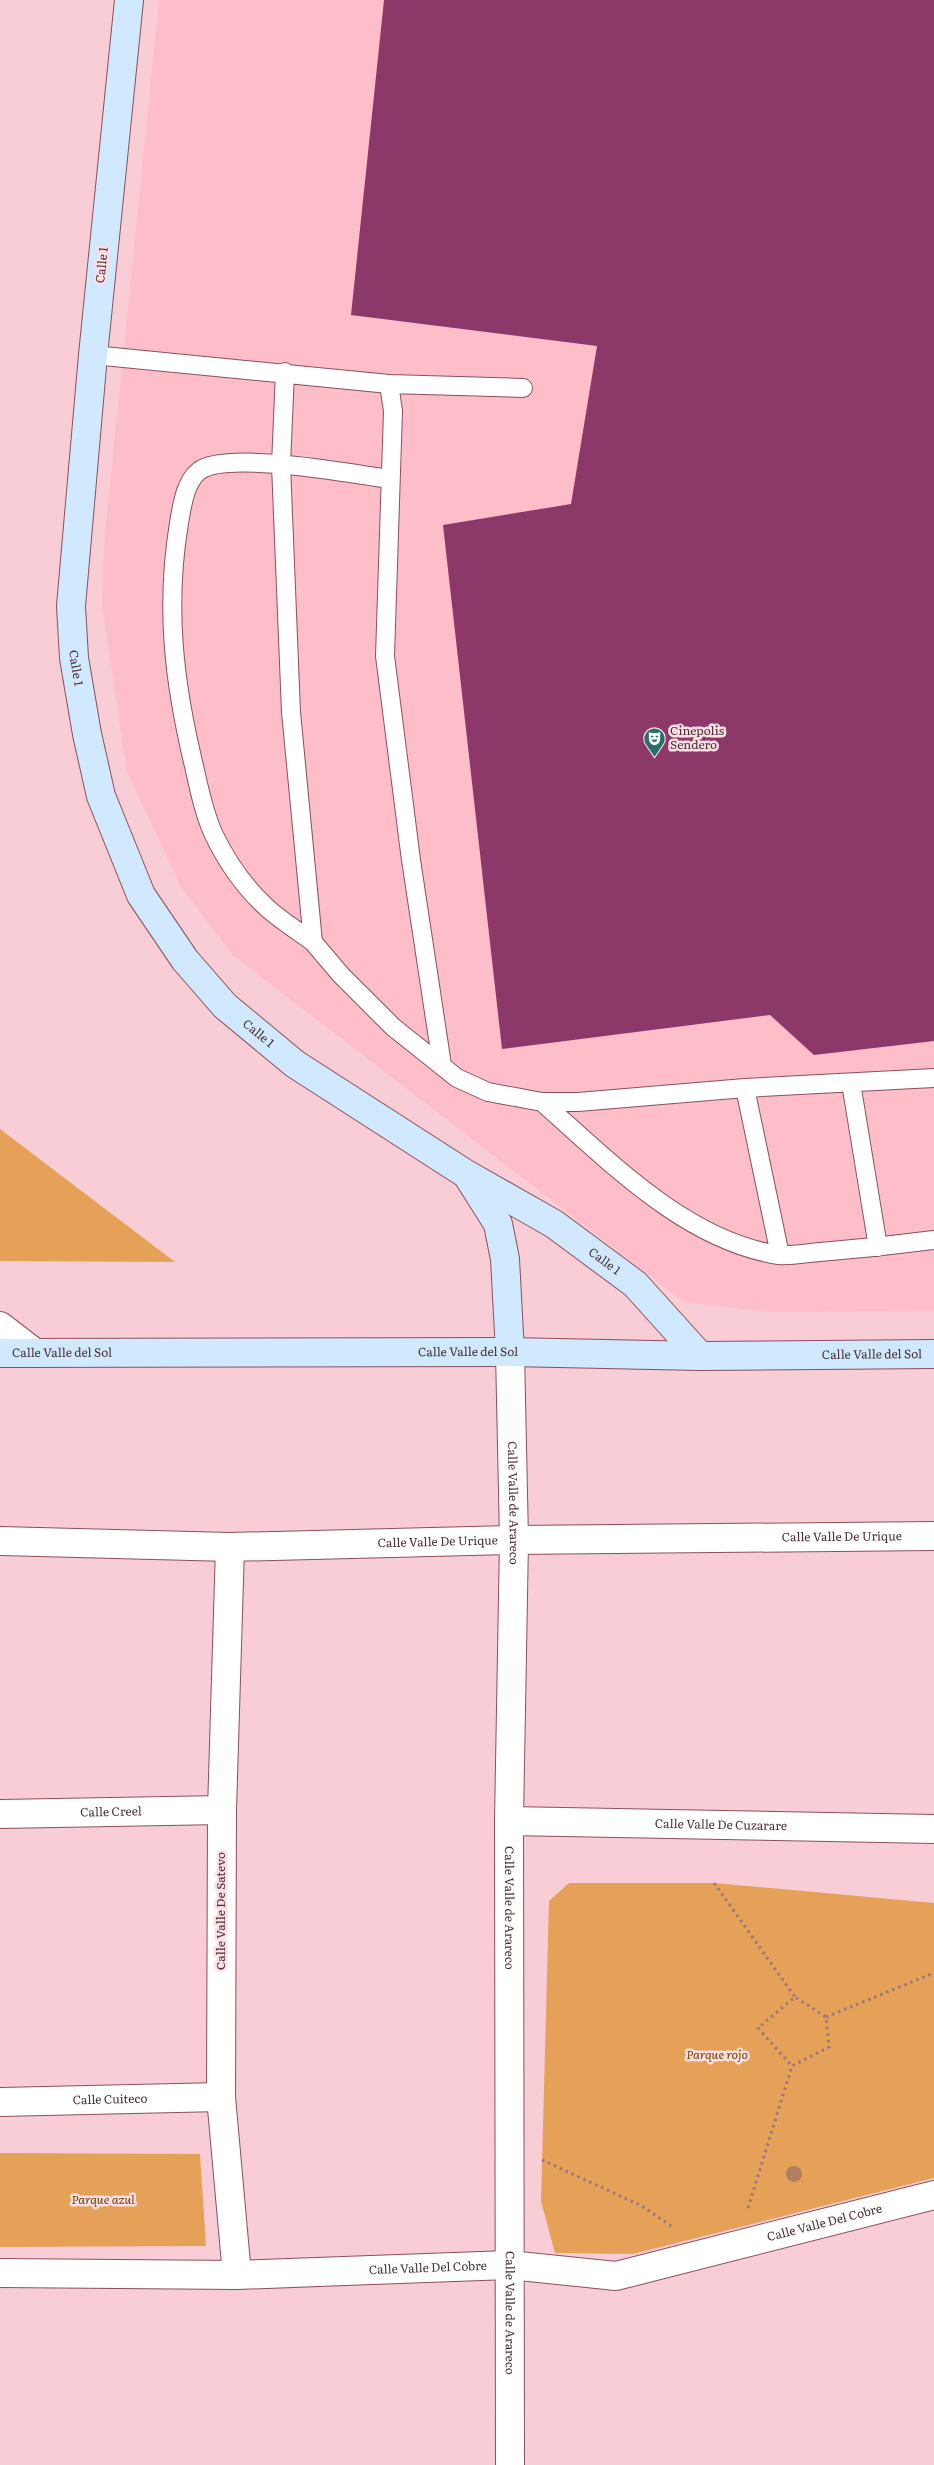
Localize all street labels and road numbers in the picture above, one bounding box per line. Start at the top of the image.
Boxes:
street label: Calle 1 [90,246,112,284]
street label: Calle 1 [66,649,89,687]
street label: Calle 1 [239,1014,279,1051]
street label: Calle 1 [585,1243,625,1279]
street label: Calle Valle del Sol [418,1342,518,1360]
street label: Calle Valle del Sol [12,1343,112,1361]
street label: Calle Valle del Sol [822,1344,922,1363]
street label: Calle Valle de Arareco [504,1441,524,1565]
street label: Calle Valle De Urique [782,1526,902,1545]
street label: Calle Valle De Urique [377,1530,498,1551]
street label: Calle Creel [80,1801,142,1821]
street label: Calle Valle De Cuzarare [655,1814,787,1834]
street label: Calle Valle de Arareco [501,1846,519,1970]
street label: Calle Valle De Satevo [211,1852,229,1970]
street label: Calle Cuiteco [72,2089,148,2108]
street label: Calle Valle Del Cobre [765,2199,884,2245]
street label: Calle Valle de Arareco [502,2251,520,2375]
street label: Calle Valle Del Cobre [368,2256,487,2278]

